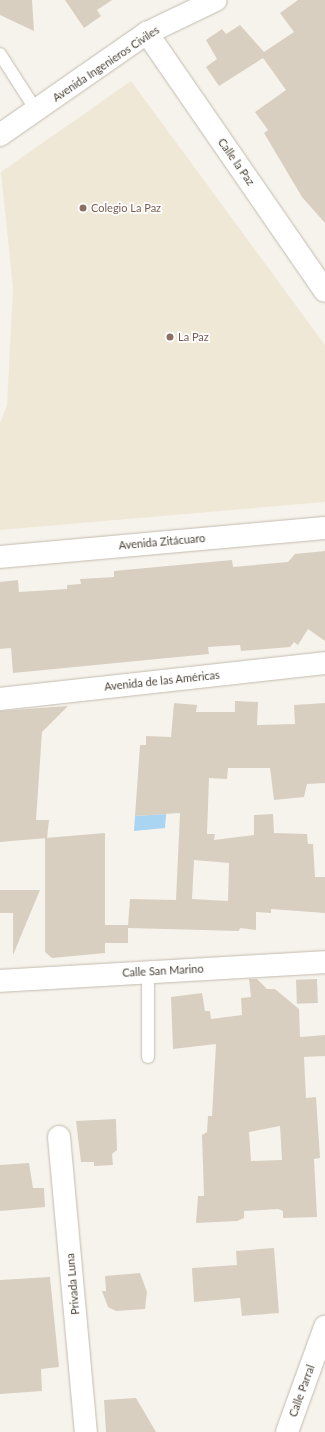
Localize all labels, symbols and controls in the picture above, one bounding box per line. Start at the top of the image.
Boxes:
street label: Avenida Ingenieros Civiles [50,23,162,105]
street label: Calle la Paz [215,136,257,188]
place label: Colegio La Paz [91,201,161,215]
marker: Colegio La Paz [78,203,88,213]
place label: La Paz [178,330,209,344]
marker: La Paz [165,332,175,342]
street label: Avenida Zitácuaro [118,532,206,552]
street label: Avenida de las Américas [103,668,221,694]
street label: Calle San Marino [122,962,204,980]
street label: Privada Luna [64,1253,82,1315]
street label: Calle Parral [286,1363,318,1419]

